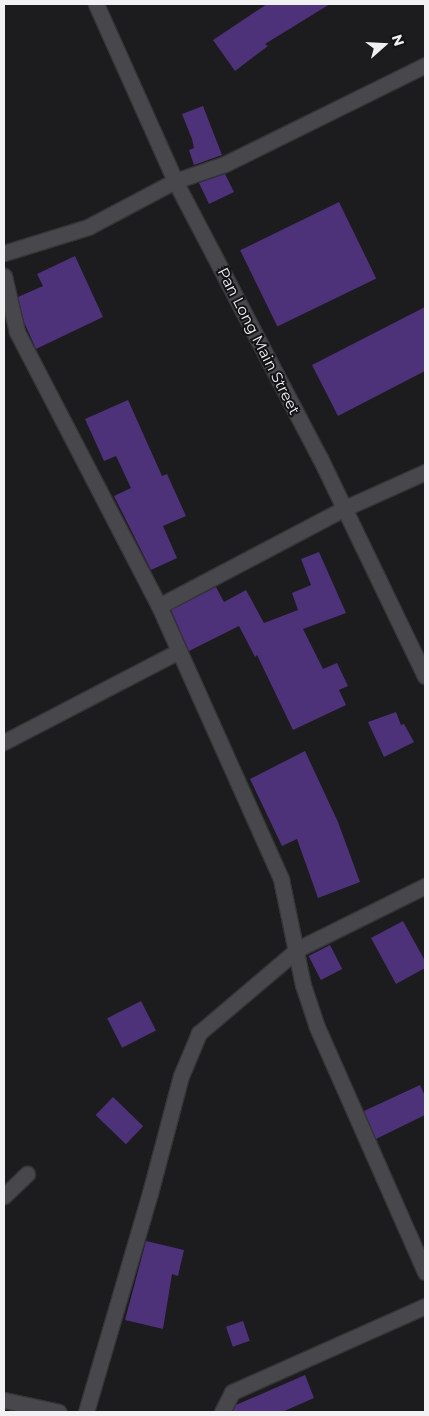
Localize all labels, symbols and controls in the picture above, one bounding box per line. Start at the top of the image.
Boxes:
north arrow [359,20,409,70]
text: N [388,32,409,48]
street label: Pan Long Main Street [214,264,304,418]

